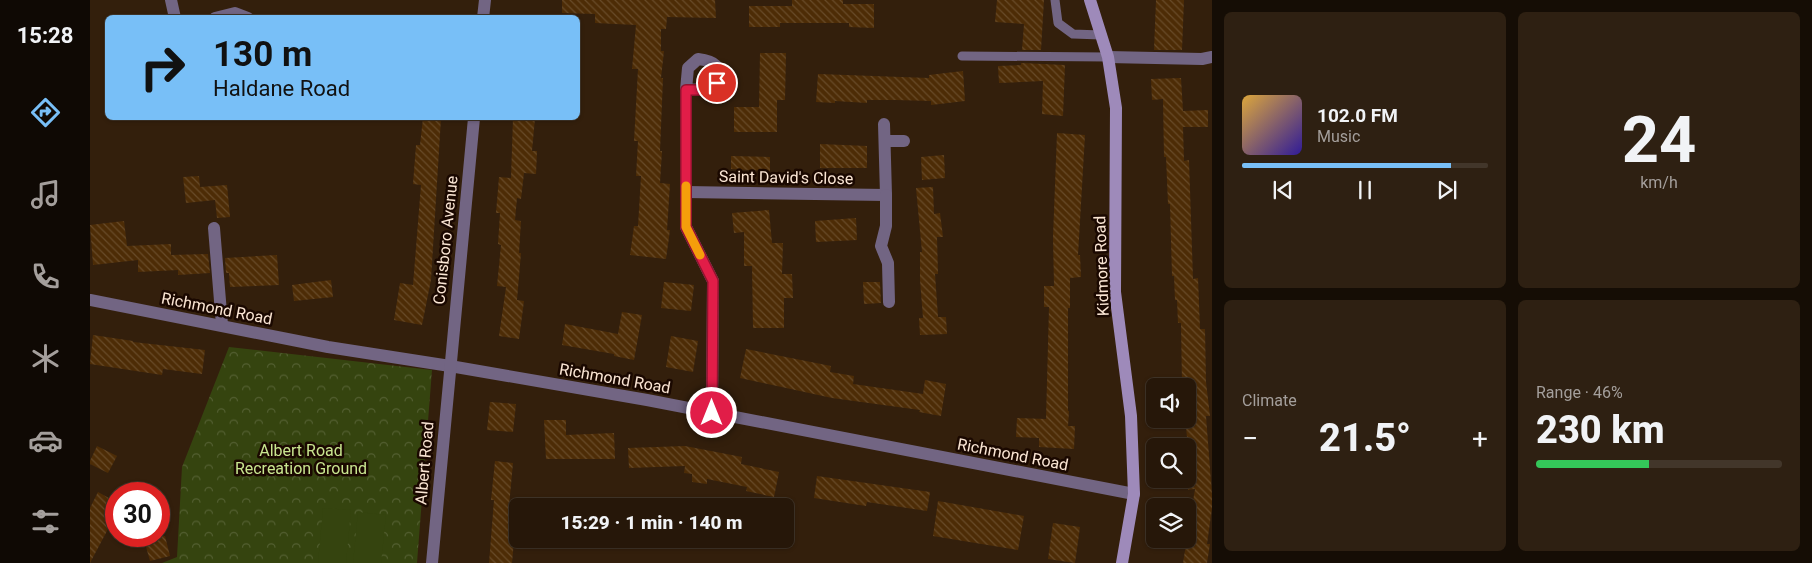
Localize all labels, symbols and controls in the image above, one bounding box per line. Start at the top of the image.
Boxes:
text: 15:28 [17,23,73,48]
text: 130 m [213,34,312,75]
icon: right [130,35,195,100]
pin [696,62,738,104]
icon: arrive [703,69,731,97]
text: Haldane Road [213,76,350,101]
icon: directions [28,95,63,130]
text: 24 [1622,102,1696,178]
text: 102.0 FM [1317,104,1398,127]
text: Music [1317,127,1360,146]
street label: Saint David's Close [719,167,853,188]
text: km/h [1640,173,1678,192]
street label: Conisboro Avenue [429,175,462,305]
icon: previous [1269,176,1297,204]
icon: pause [1351,176,1379,204]
icon: next [1433,176,1461,204]
icon: music [28,177,63,212]
street label: Kidmore Road [1090,215,1113,317]
icon: phone [28,259,63,294]
street label: Richmond Road [160,288,274,329]
icon: climate [28,341,63,376]
street label: Richmond Road [558,359,672,398]
map controls [1146,378,1196,548]
button: sound [1146,378,1196,428]
text: Range · 46% [1536,383,1623,402]
position arrow [685,386,737,438]
text: Climate [1242,391,1297,410]
text: 230 km [1536,408,1665,452]
text: 21.5° [1319,416,1411,460]
street label: Albert Road [411,421,438,505]
text: − [1242,422,1258,455]
text: + [1472,422,1488,455]
icon: car [28,423,63,458]
street label: Richmond Road [956,434,1070,475]
button: search [1146,438,1196,488]
park label: Albert Road Recreation Ground [235,441,367,478]
speed limit sign: 30 [105,482,170,547]
button: layers [1146,498,1196,548]
icon: filters [28,504,63,539]
text: 15:29 · 1 min · 140 m [560,511,743,534]

